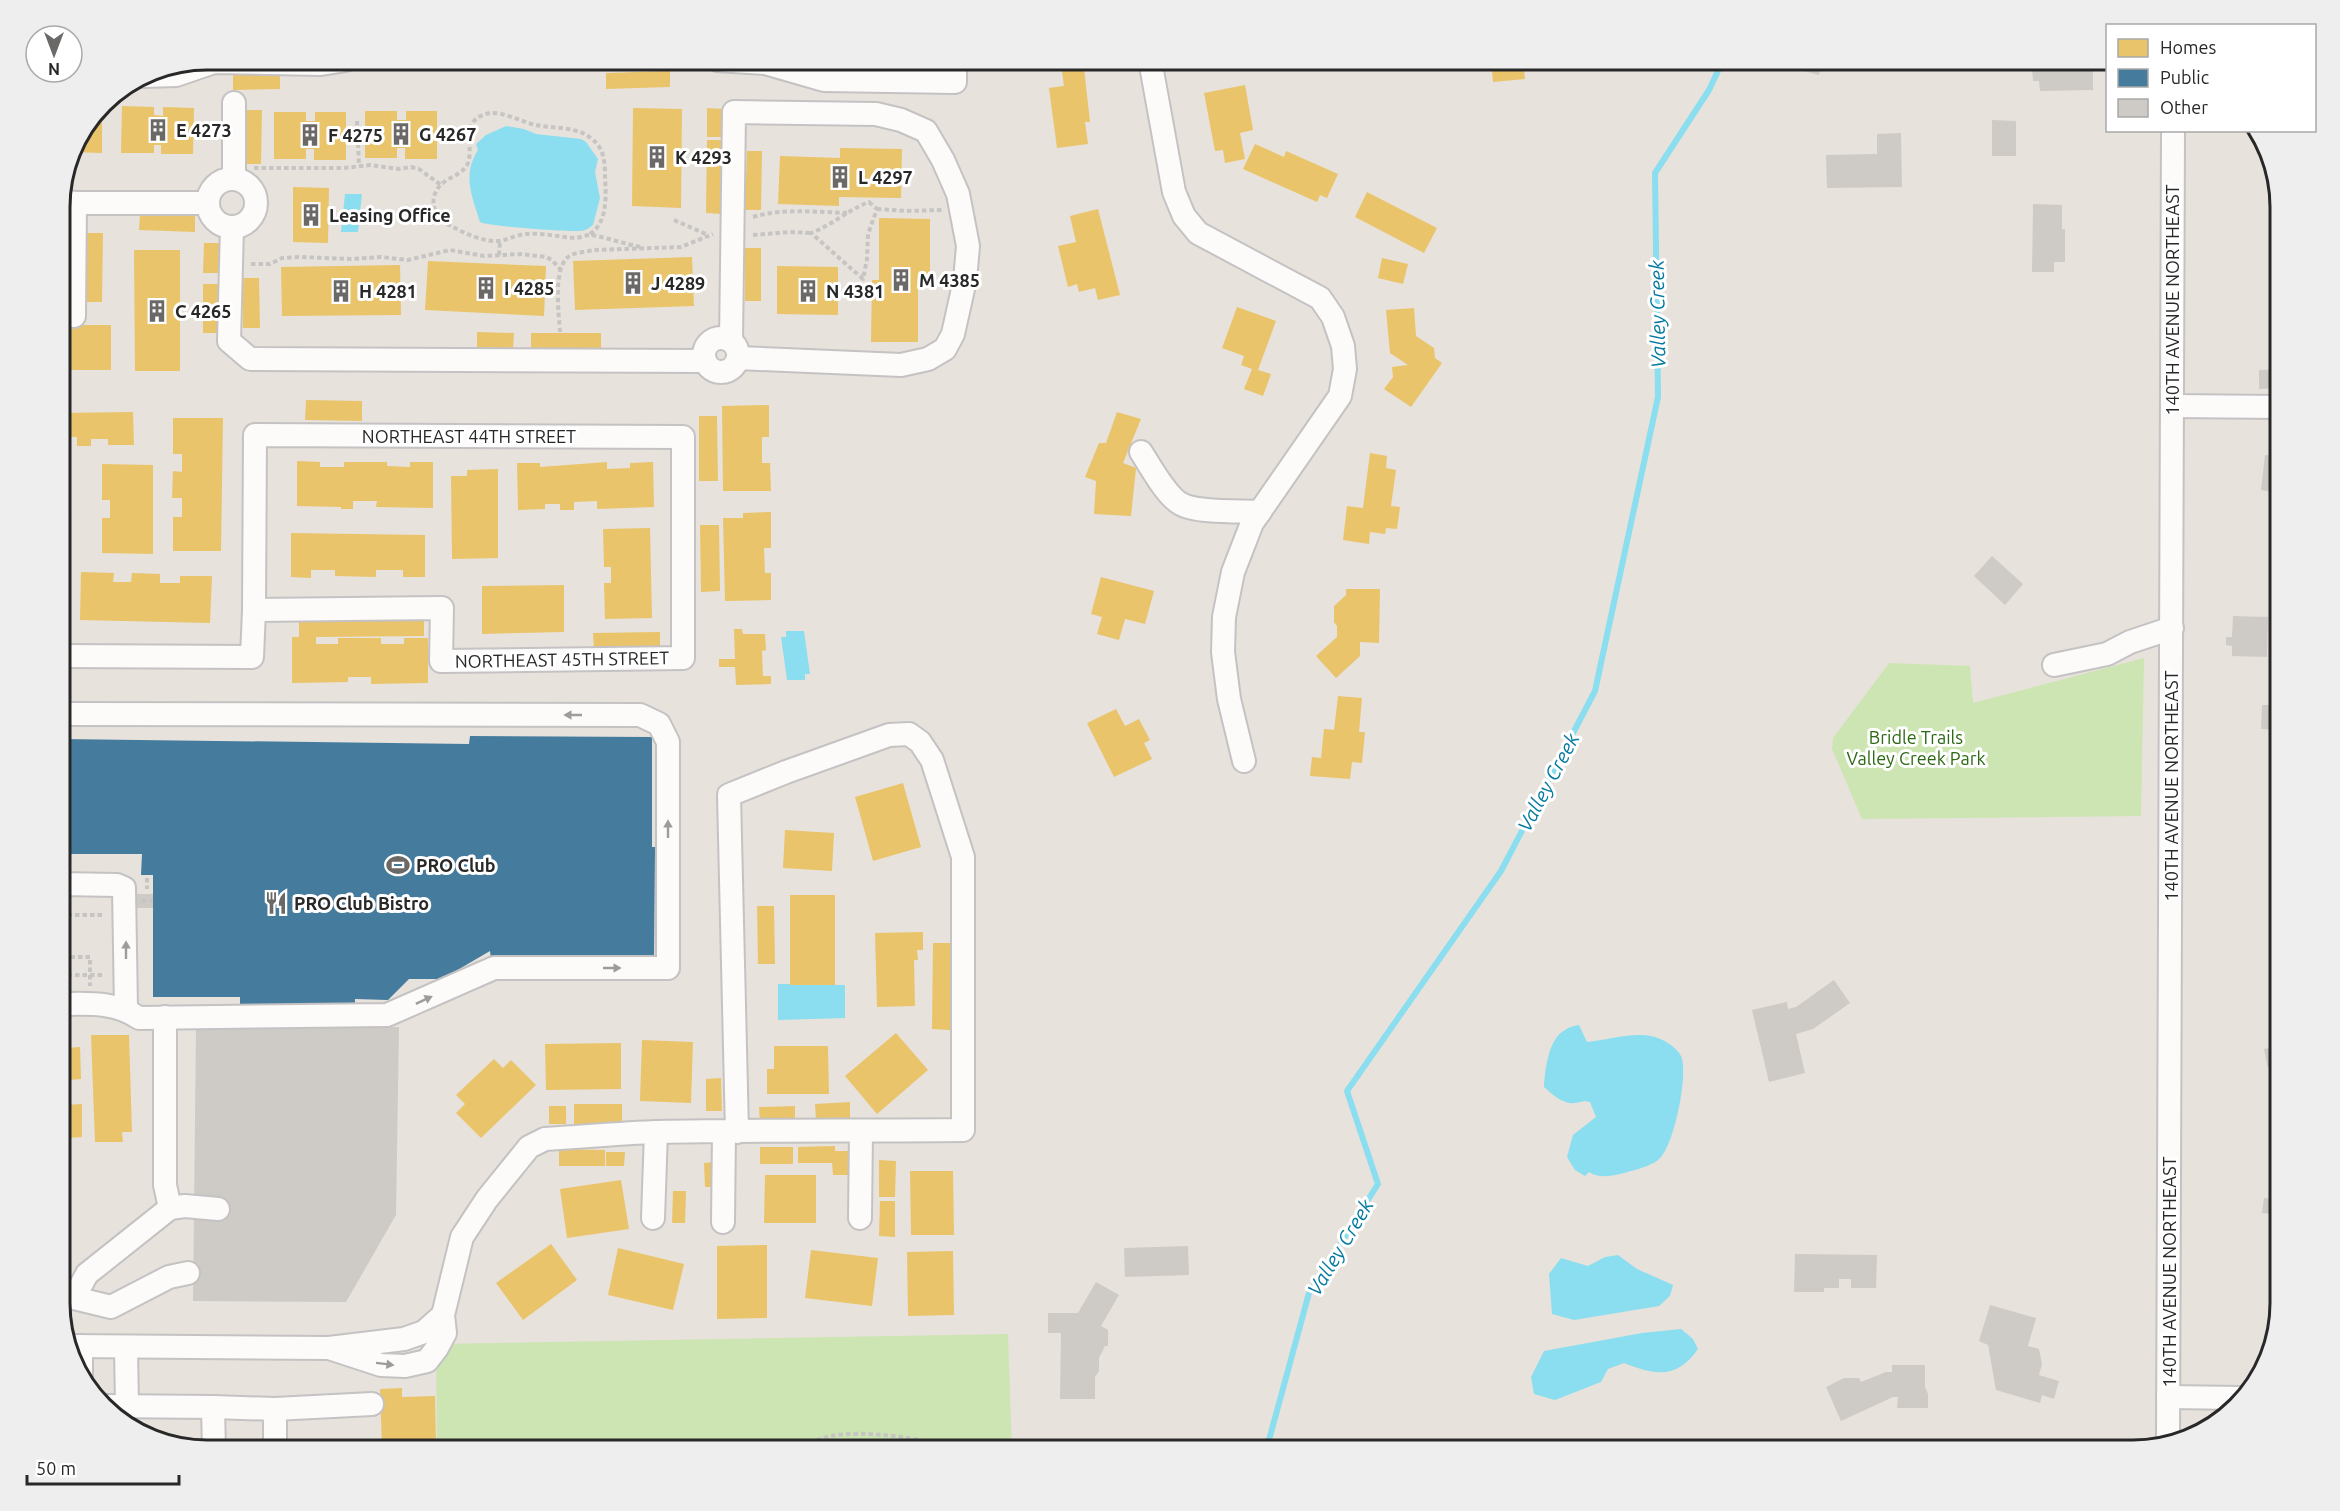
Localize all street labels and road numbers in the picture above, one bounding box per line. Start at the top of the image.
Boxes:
street label: 140TH AVENUE NORTHEAST [2162,184,2182,416]
street label: NORTHEAST 44TH STREET [362,426,576,446]
street label: NORTHEAST 45TH STREET [455,647,669,671]
street label: 140TH AVENUE NORTHEAST [2161,670,2181,902]
street label: 140TH AVENUE NORTHEAST [2159,1156,2179,1388]

